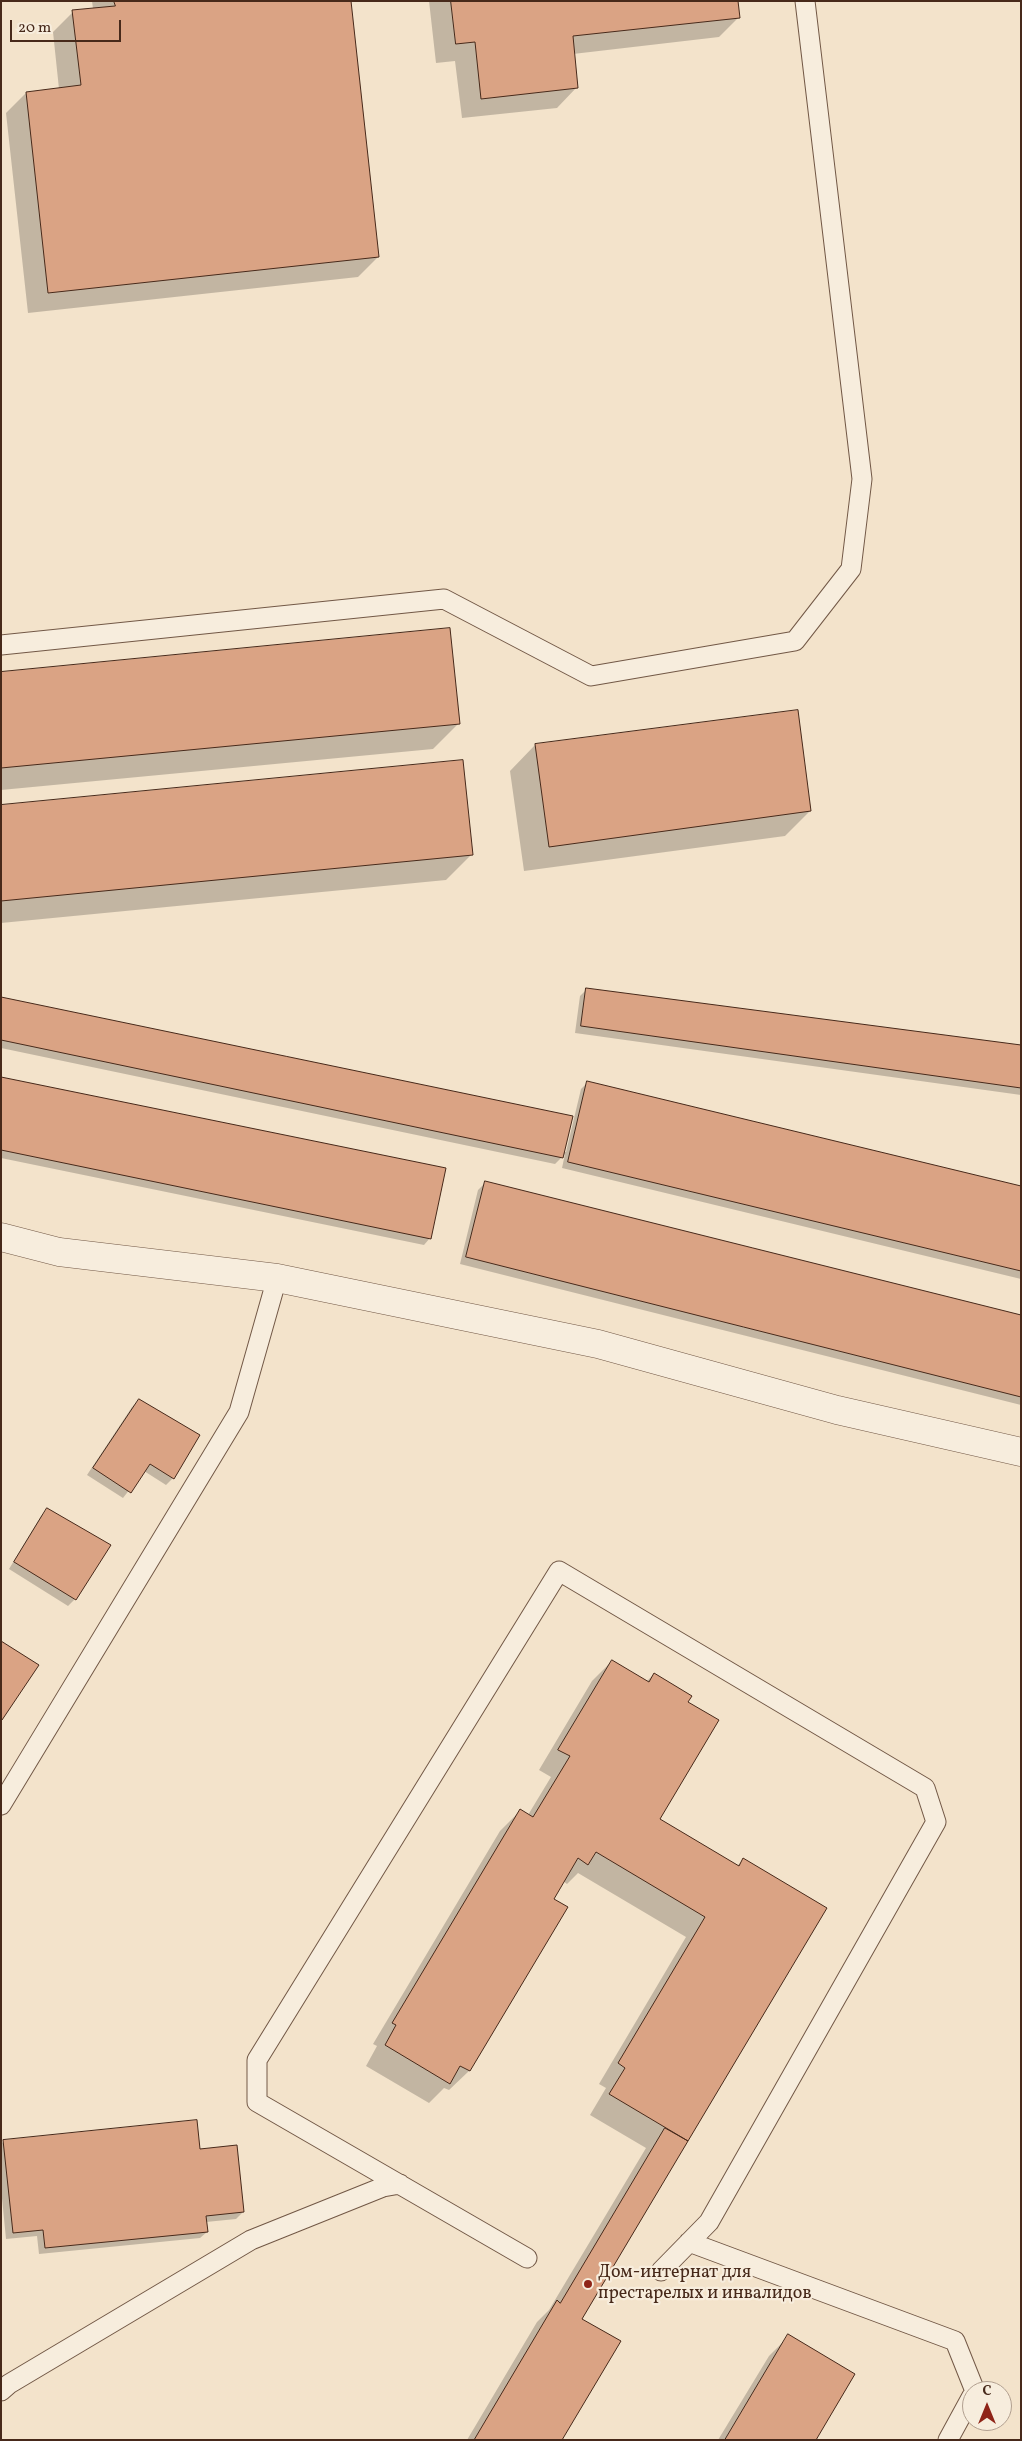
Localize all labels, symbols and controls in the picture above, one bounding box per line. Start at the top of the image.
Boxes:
scale bar [12,10,124,42]
text: 20 m [18,18,51,39]
place label: Дом-интернат для престарелых и инвалидов [598,2263,812,2306]
marker: Дом-интернат для престарелых и инвалидов [582,2278,594,2290]
north arrow [962,2381,1012,2431]
text: С [982,2382,992,2401]

